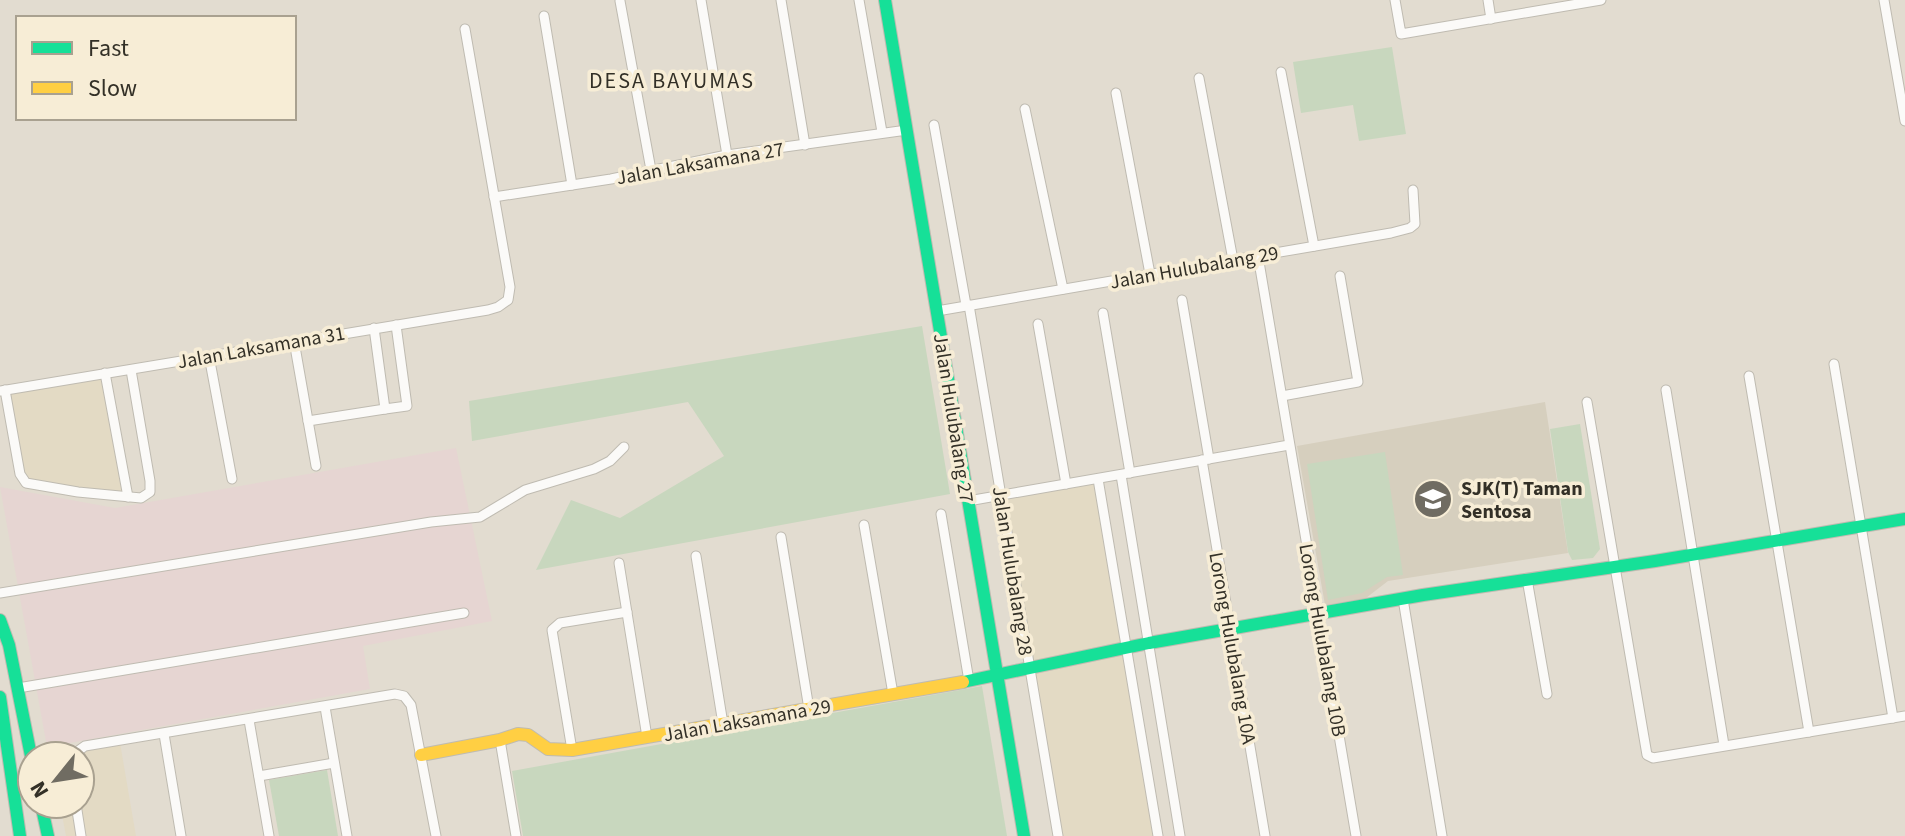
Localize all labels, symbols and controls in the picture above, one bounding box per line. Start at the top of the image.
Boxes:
legend [16,16,296,120]
text: Fast [88,31,129,66]
district label: DESA BAYUMAS [589,65,755,97]
text: Slow [88,71,137,106]
street label: Jalan Laksamana 27 [614,135,786,192]
street label: Jalan Hulubalang 29 [1108,239,1281,297]
street label: Jalan Laksamana 31 [175,319,347,376]
street label: Jalan Hulubalang 27 [926,332,980,505]
place label: SJK(T) Taman Sentosa [1461,475,1583,526]
school or university icon: SJK(T) Taman Sentosa [1412,478,1454,520]
street label: Jalan Hulubalang 28 [985,485,1039,658]
street label: Lorong Hulubalang 10B [1291,541,1353,739]
street label: Lorong Hulubalang 10A [1201,550,1263,747]
street label: Jalan Laksamana 29 [661,692,833,749]
north arrow [16,740,96,820]
text: N [22,775,57,804]

